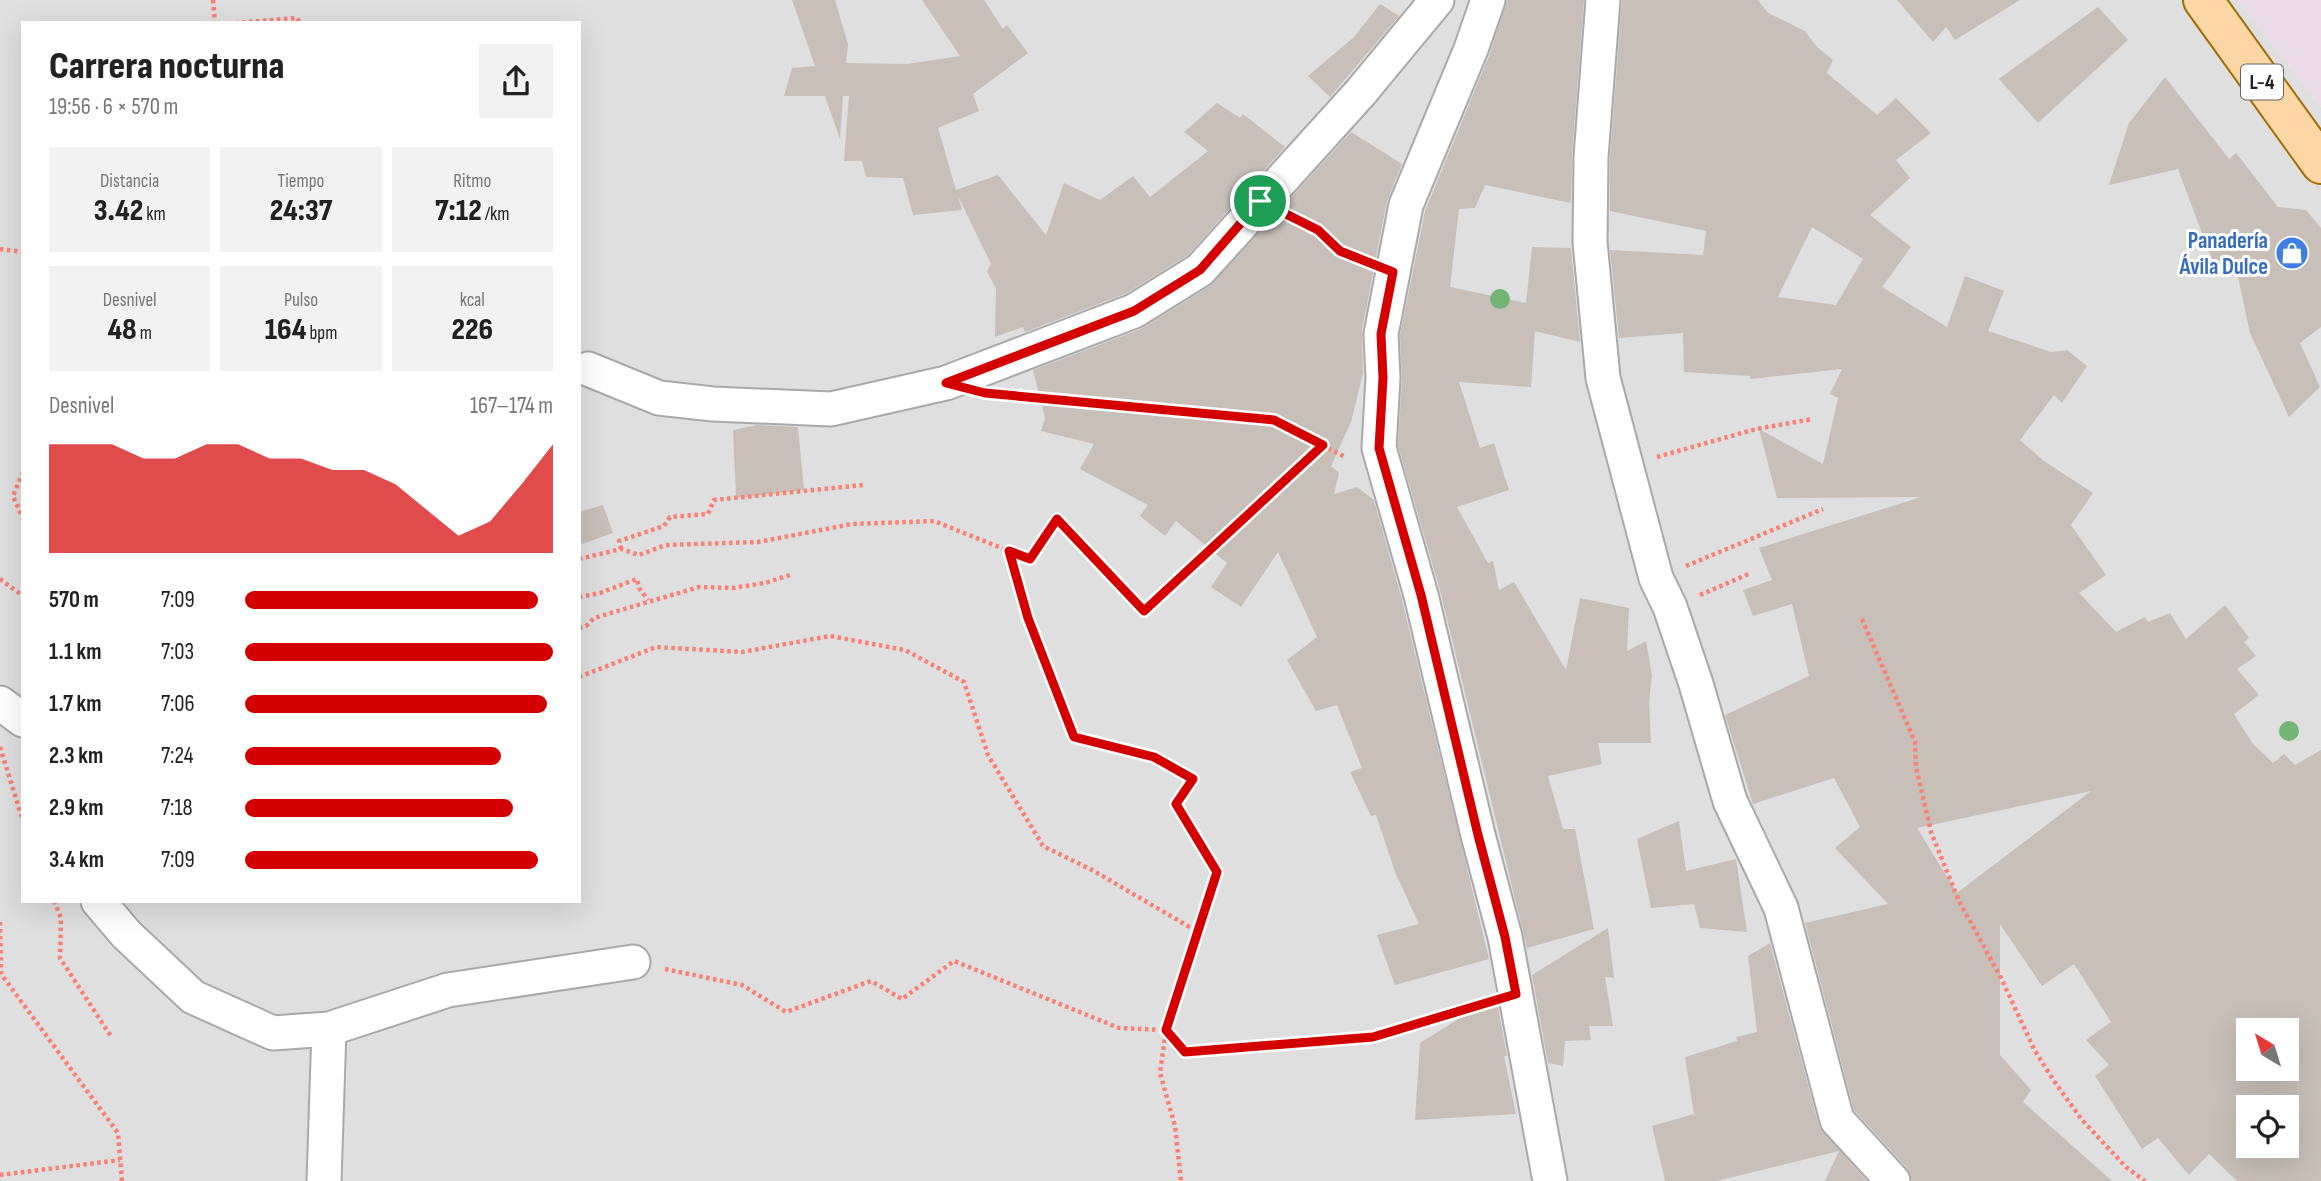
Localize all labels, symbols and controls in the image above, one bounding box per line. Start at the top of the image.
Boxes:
text: Carrera nocturna [49,44,284,89]
button: share [479,44,553,118]
road number: L-4 [2241,64,2283,100]
text: 19:56 · 6 × 570 m [49,93,178,121]
text: Distancia [100,170,159,193]
text: Tiempo [278,170,324,193]
text: Ritmo [453,170,491,193]
pin [1230,171,1290,231]
icon: arrive [1241,182,1279,220]
text: 3.42 [94,193,143,229]
text: 24:37 [270,193,332,229]
text: 7:12 [435,193,482,229]
text: km [143,203,166,226]
text: /km [482,203,510,226]
place label: Panadería Ávila Dulce [2178,227,2268,281]
shop icon: Panadería Ávila Dulce [2273,234,2311,272]
text: Desnivel [103,289,157,312]
text: Pulso [284,289,318,312]
text: kcal [460,289,485,312]
text: 48 [107,312,137,348]
text: 164 [265,312,306,348]
text: 226 [452,312,493,348]
text: m [137,322,152,345]
text: bpm [306,322,337,345]
text: Desnivel [49,392,114,420]
text: 167–174 m [470,392,553,420]
text: 570 m [49,586,99,614]
text: 7:09 [161,586,195,614]
text: 1.1 km [49,638,102,666]
text: 7:03 [161,638,194,666]
text: 1.7 km [49,690,102,718]
text: 7:06 [161,690,195,718]
text: 2.3 km [49,742,103,770]
text: 7:24 [161,742,193,770]
text: 2.9 km [49,794,103,822]
text: 7:18 [161,794,193,822]
text: 3.4 km [49,846,104,874]
text: 7:09 [161,846,195,874]
north arrow [2236,1018,2300,1082]
map controls [2236,1018,2299,1158]
button: locate [2236,1095,2299,1158]

